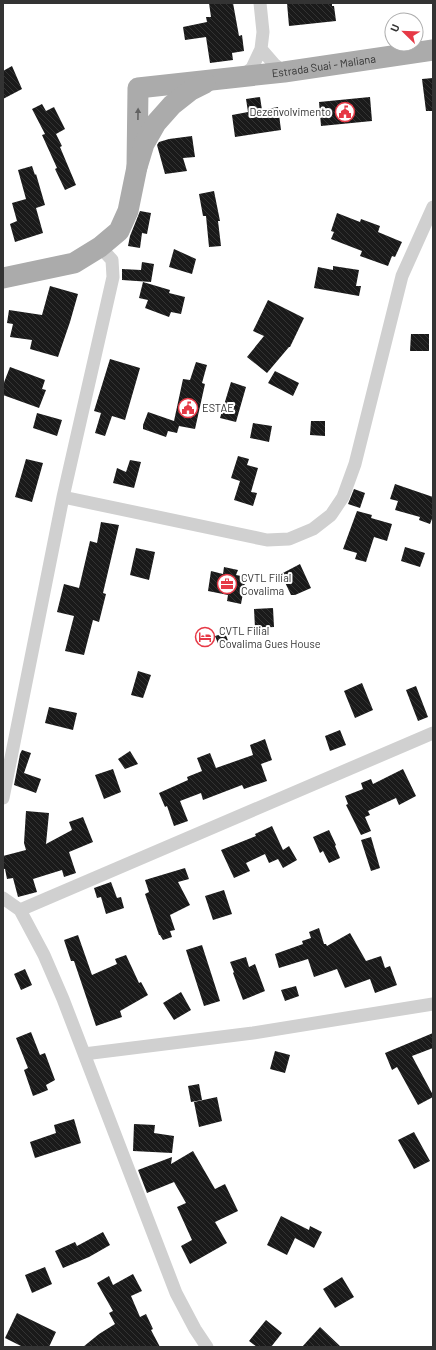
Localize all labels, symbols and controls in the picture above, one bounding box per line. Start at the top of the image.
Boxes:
north arrow [384,12,424,52]
text: U [387,22,402,34]
street label: Estrada Suai - Maliana [271,52,376,79]
public building icon: Dezenvolvimento [334,101,356,123]
place label: Dezenvolvimento [250,105,331,118]
one-way arrow [135,107,141,120]
public building icon: ESTAE [177,397,199,419]
place label: ESTAE [202,401,234,414]
place label: CVTL Filial Covalima [241,571,291,597]
office icon: CVTL Filial Covalima [216,573,238,595]
place label: CVTL Filial Covalima Gues House [219,624,321,650]
hotel icon: CVTL Filial Covalima Gues House [194,626,216,648]

